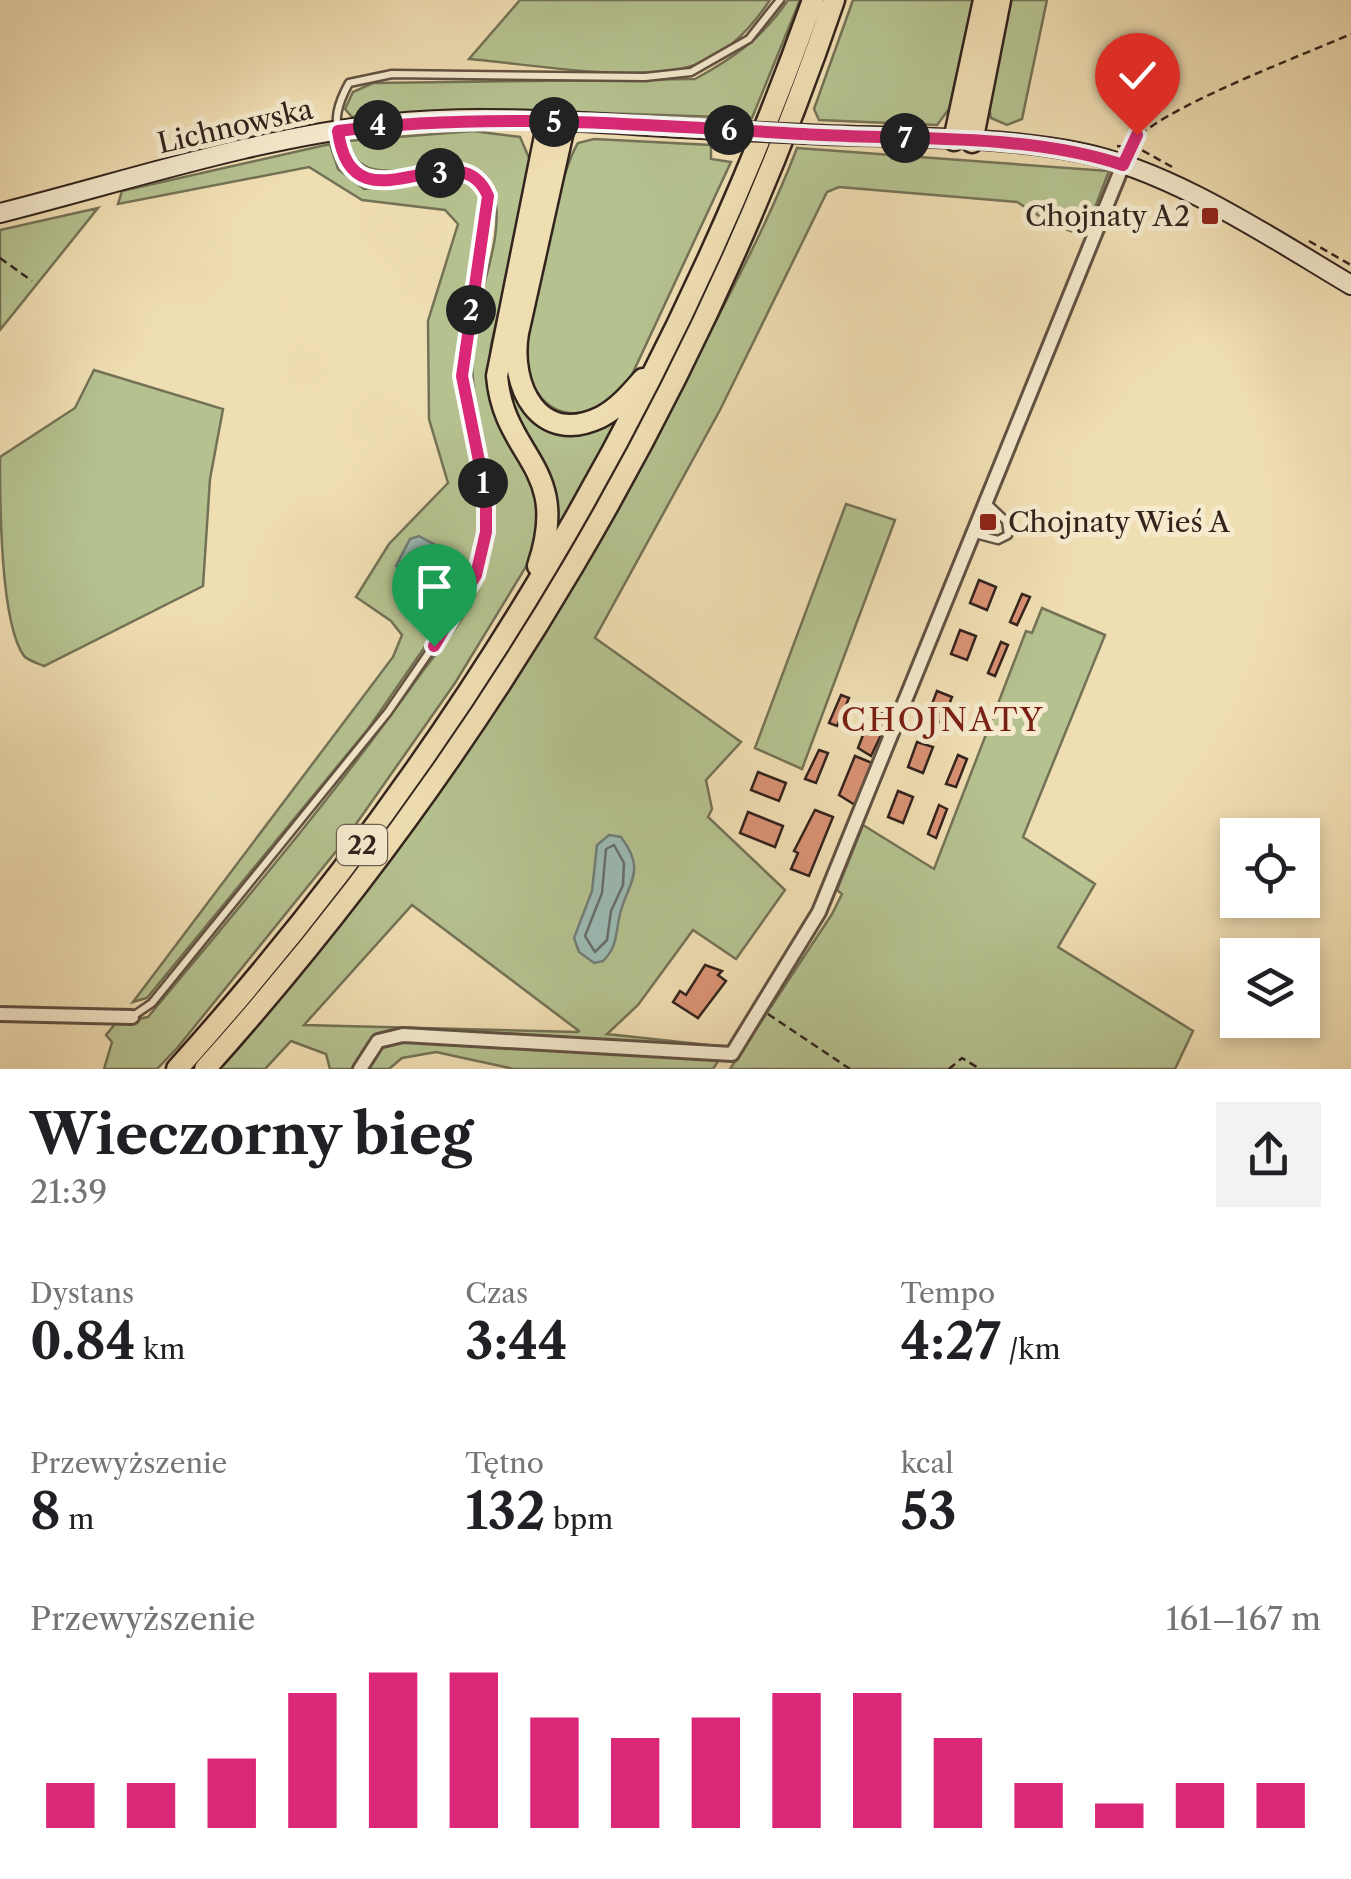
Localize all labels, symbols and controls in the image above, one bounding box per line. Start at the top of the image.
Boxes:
pin [1095,33,1180,136]
icon: check [1110,48,1165,103]
street label: Lichnowska [154,92,316,160]
pin: 5 [529,97,579,147]
pin: 4 [353,100,403,150]
text: 5 [546,105,562,139]
pin: 6 [704,105,754,155]
text: 4 [370,108,386,142]
text: 6 [721,113,737,147]
pin: 7 [880,113,930,163]
text: 7 [898,121,912,155]
pin: 3 [415,148,465,198]
text: 3 [432,156,448,190]
place label: Chojnaty A2 [1025,199,1190,233]
marker: Chojnaty A2 [1199,205,1221,227]
pin: 2 [446,285,496,335]
text: 2 [463,293,479,327]
pin: 1 [458,458,508,508]
text: 1 [477,466,489,500]
place label: Chojnaty Wieś A [1008,505,1231,539]
marker: Chojnaty Wieś A [977,511,999,533]
pin [392,544,477,647]
icon: arrive [407,559,462,614]
district label: CHOJNATY [841,700,1045,739]
map controls [1220,818,1320,1038]
button: locate [1220,818,1320,918]
road number: 22 [337,825,387,865]
button: layers [1220,938,1320,1038]
text: Wieczorny bieg [30,1101,474,1168]
button: share [1216,1102,1321,1207]
text: 21:39 [30,1172,107,1211]
text: Dystans [30,1276,134,1310]
text: Czas [465,1276,528,1310]
text: Tempo [901,1276,995,1310]
text: 0.84 [30,1310,136,1372]
text: 3:44 [465,1310,568,1372]
text: 4:27 [901,1310,1001,1372]
text: km [136,1332,185,1366]
text: /km [1001,1332,1061,1366]
text: Przewyższenie [30,1446,227,1480]
text: Tętno [465,1446,544,1480]
text: kcal [901,1446,954,1480]
text: 8 [30,1480,61,1542]
text: 132 [465,1480,546,1542]
text: 53 [901,1480,957,1542]
text: m [61,1502,94,1536]
text: bpm [546,1502,613,1536]
text: Przewyższenie [30,1599,255,1638]
text: 161–167 m [1166,1599,1321,1638]

